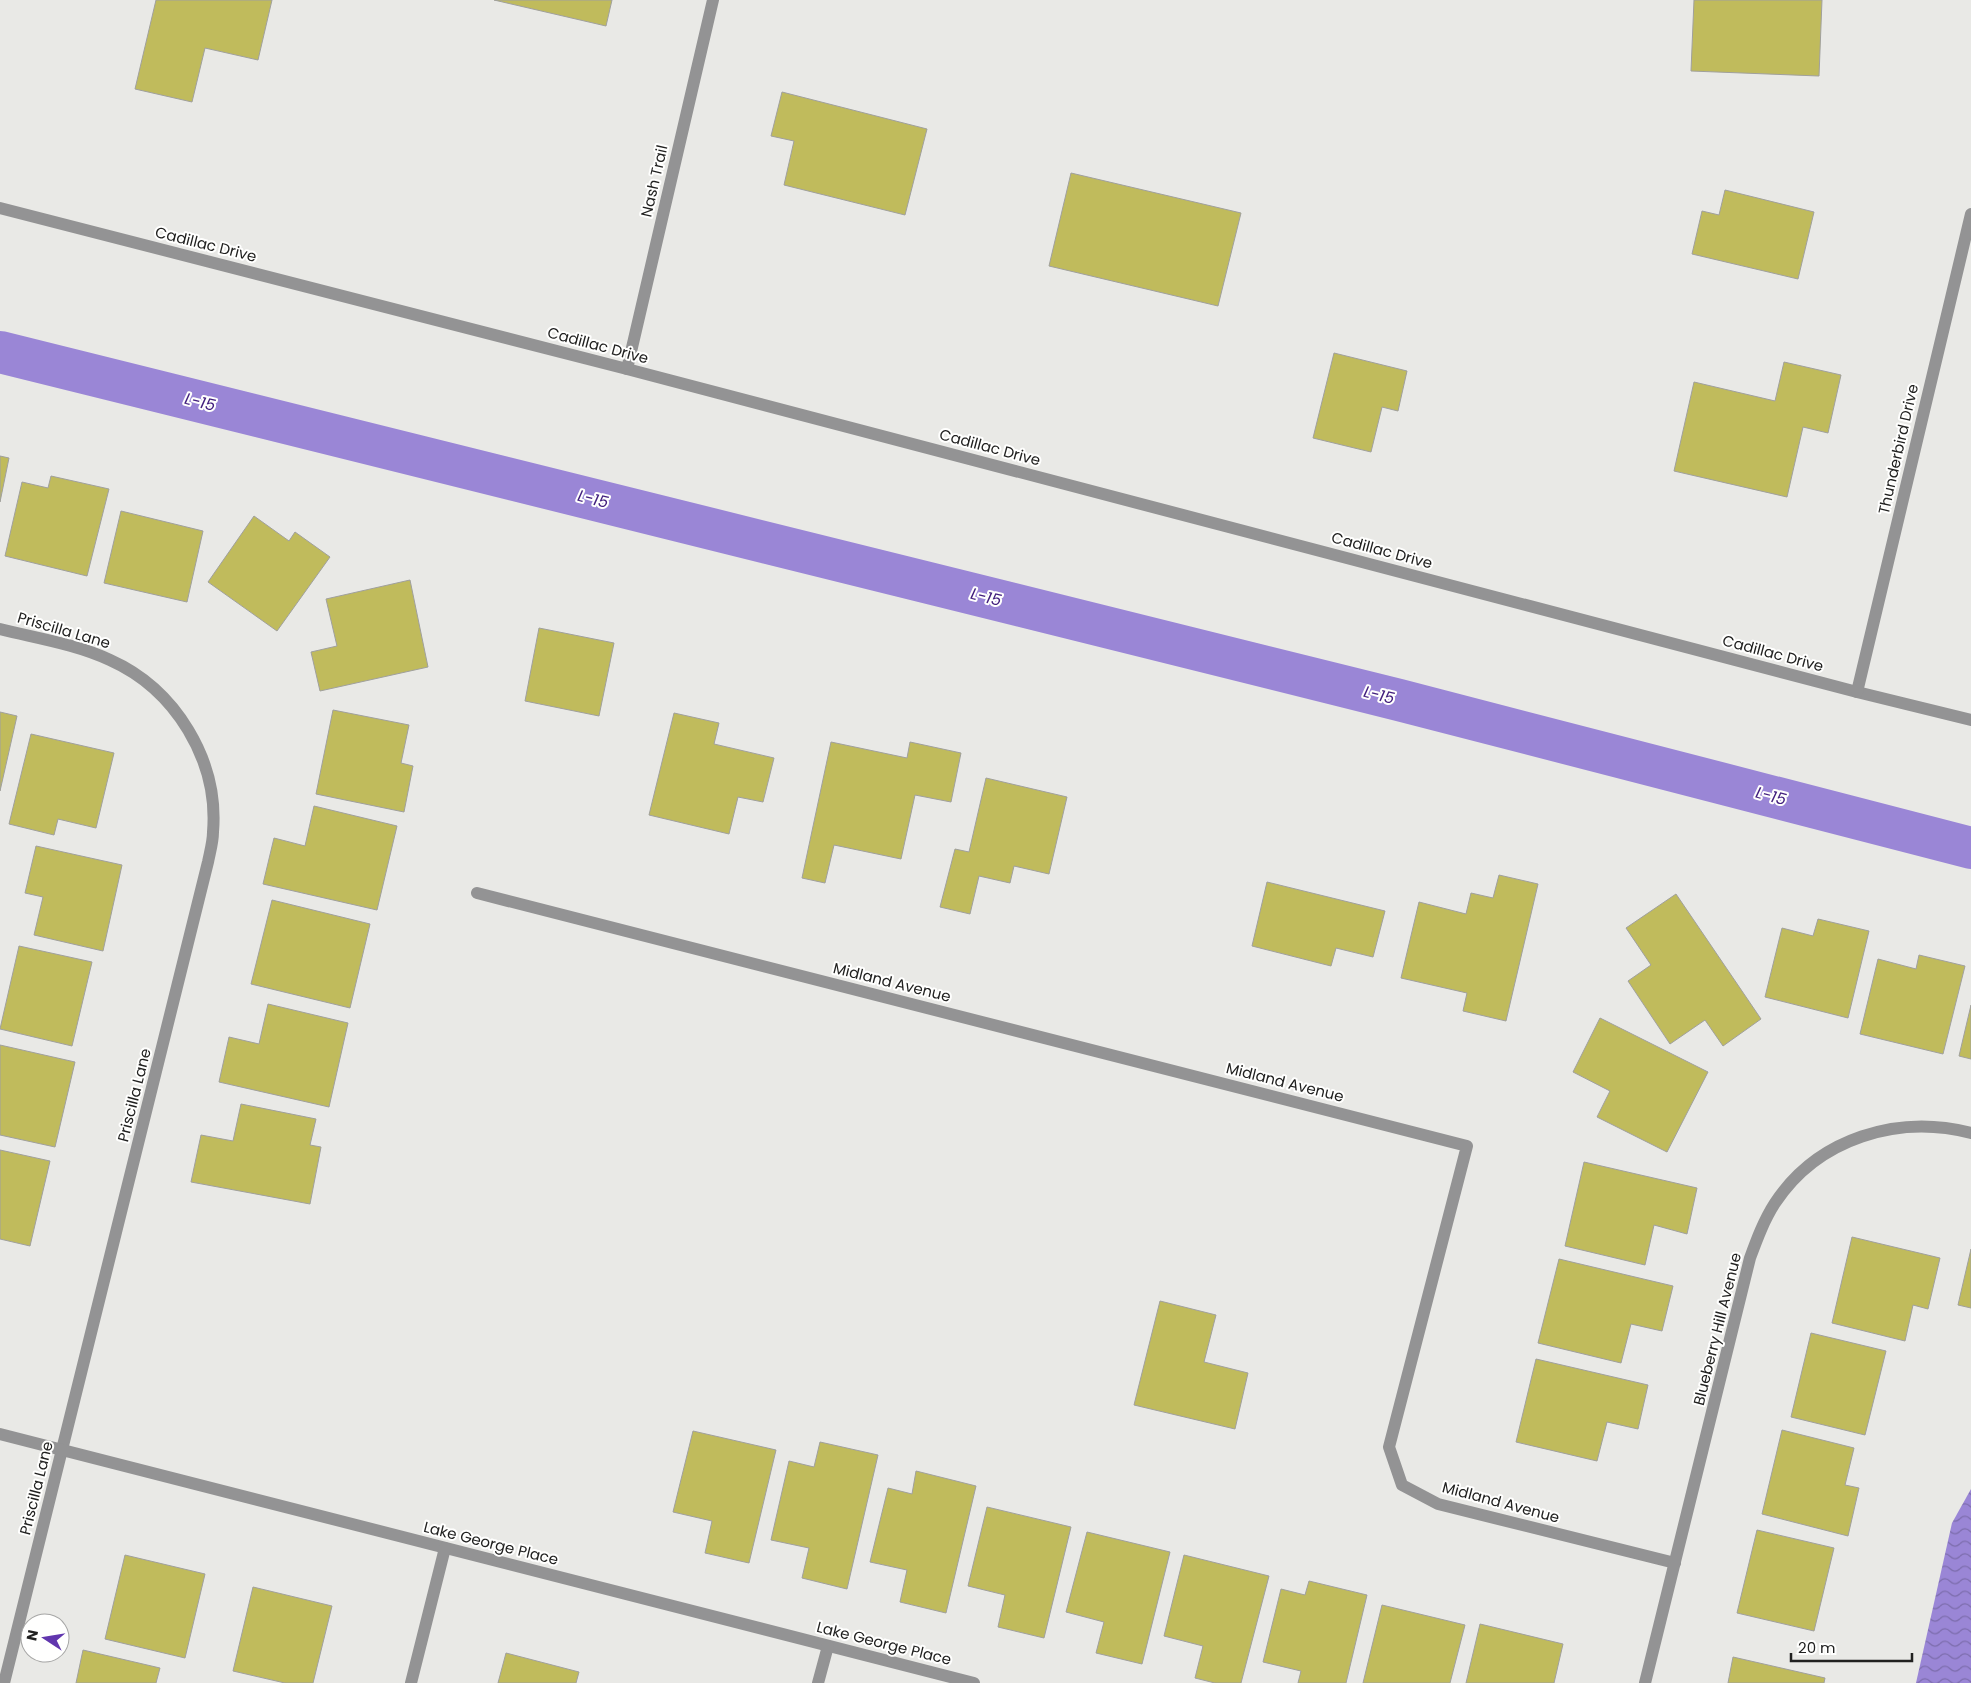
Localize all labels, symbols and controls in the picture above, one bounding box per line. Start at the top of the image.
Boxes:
street label: Nash Trail [636,143,672,219]
street label: Cadillac Drive [153,221,259,267]
street label: Cadillac Drive [545,321,651,369]
street label: Thunderbird Drive [1873,382,1923,516]
water label: L-15 [182,387,218,417]
street label: Cadillac Drive [937,423,1043,471]
water label: L-15 [575,484,611,514]
street label: Cadillac Drive [1329,526,1435,574]
water label: L-15 [968,582,1004,612]
street label: Priscilla Lane [15,607,113,653]
street label: Cadillac Drive [1720,629,1826,677]
water label: L-15 [1361,680,1397,710]
water label: L-15 [1753,781,1789,811]
street label: Midland Avenue [831,957,953,1007]
street label: Priscilla Lane [112,1046,156,1144]
street label: Midland Avenue [1224,1057,1346,1107]
street label: Blueberry Hill Avenue [1688,1250,1746,1408]
street label: Priscilla Lane [14,1439,58,1537]
street label: Midland Avenue [1440,1476,1562,1528]
street label: Lake George Place [421,1516,561,1570]
north arrow [20,1613,70,1663]
street label: Lake George Place [814,1616,954,1670]
text: N [21,1628,43,1643]
scale bar [1791,1630,1912,1662]
text: 20 m [1798,1637,1836,1658]

